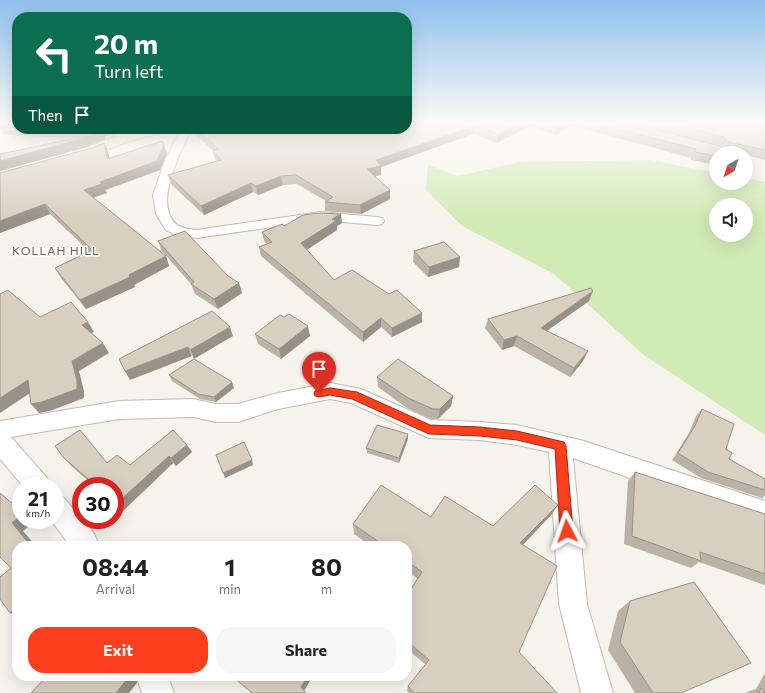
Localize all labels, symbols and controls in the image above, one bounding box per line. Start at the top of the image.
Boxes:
text: 20 m [94,26,158,60]
icon: left [28,28,80,80]
text: Turn left [94,60,163,82]
icon: arrive [71,104,93,126]
text: Then [28,106,63,124]
north arrow [709,146,753,190]
map controls [709,146,753,242]
button: sound [709,198,753,242]
district label: KOLLAH HILL [12,243,100,257]
pin [302,352,336,393]
icon: arrive [308,358,330,380]
speed limit sign: 30 [72,477,124,529]
text: 21 [28,486,48,510]
text: km/h [26,507,50,519]
position arrow [546,510,588,552]
text: 08:44 [82,552,149,581]
text: 1 [224,552,235,581]
text: 80 [311,552,342,581]
text: Arrival [96,581,135,597]
text: min [219,581,241,597]
text: m [321,581,332,597]
button: Exit [28,627,208,673]
button: Share [216,627,396,673]

